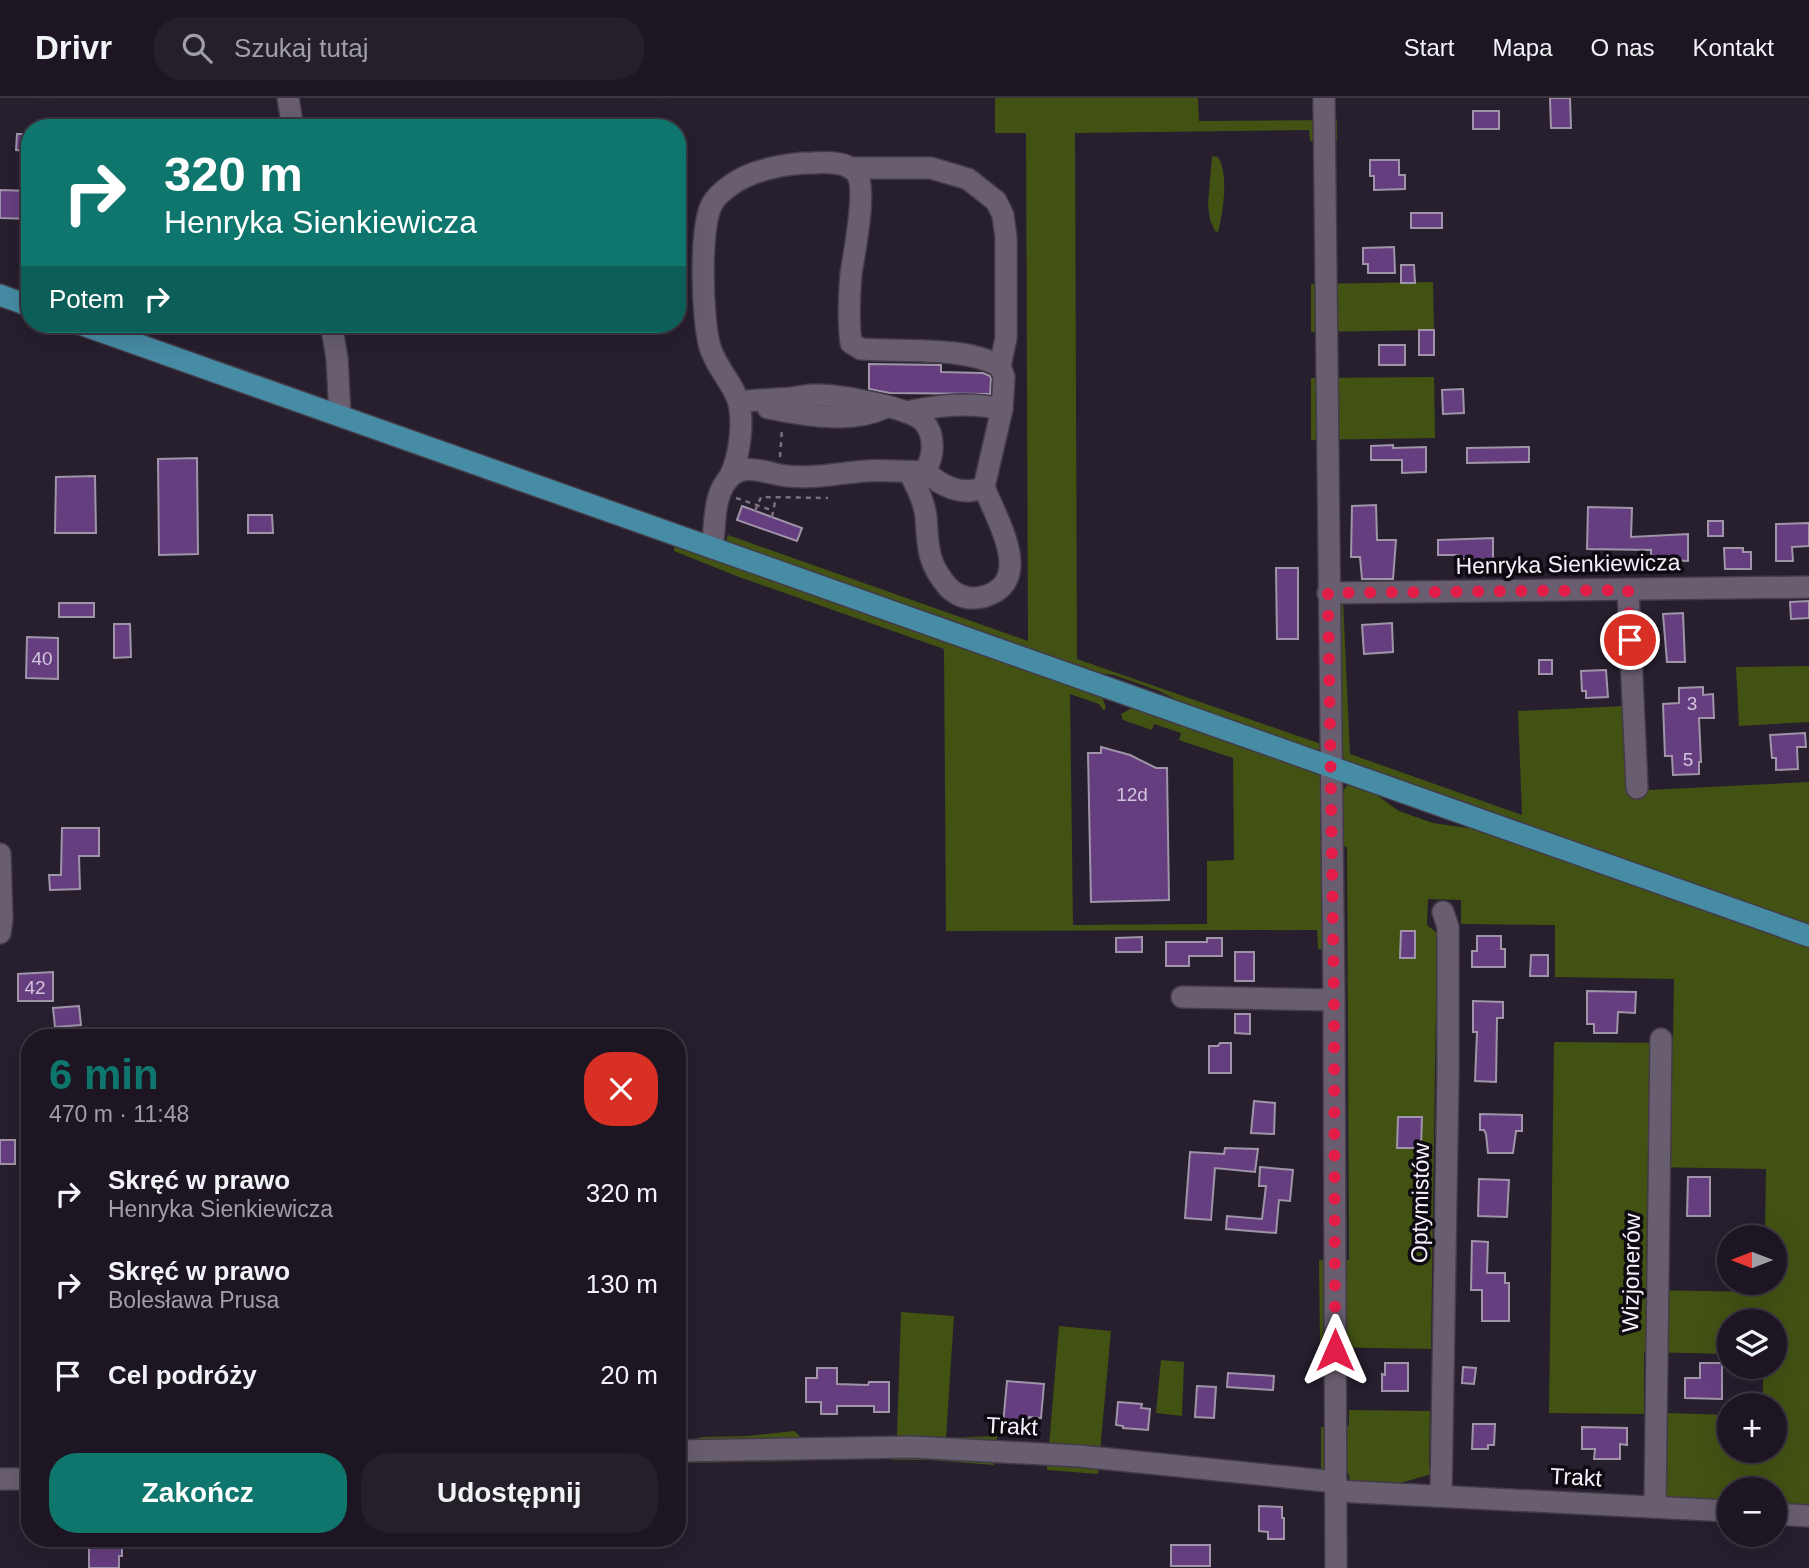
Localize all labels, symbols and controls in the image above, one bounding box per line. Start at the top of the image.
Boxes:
search box [154,17,644,80]
text: Drivr [35,29,112,66]
icon: search [178,29,216,67]
text: Szukaj tutaj [234,33,368,63]
text: Start [1404,34,1455,61]
text: Mapa [1493,34,1553,61]
text: O nas [1591,34,1655,61]
text: Kontakt [1693,34,1774,61]
icon: right [49,147,140,238]
text: 320 m [164,147,303,201]
text: Henryka Sienkiewicza [164,204,477,240]
icon: right [138,280,176,318]
text: Potem [49,284,124,314]
street label: Henryka Sienkiewicza [1455,549,1681,579]
pin [1600,610,1660,670]
icon: arrive [1611,621,1649,659]
house number: 40 [31,648,53,669]
house number: 3 [1687,693,1697,714]
house number: 5 [1683,749,1693,770]
house number: 12d [1116,784,1148,805]
house number: 42 [24,977,46,998]
text: 6 min [49,1051,159,1098]
button: close [584,1052,658,1126]
text: 470 m · 11:48 [49,1101,189,1127]
street label: Optymistów [1406,1142,1434,1263]
text: Skręć w prawo [108,1165,290,1195]
icon: right [49,1175,87,1213]
text: 320 m [586,1178,658,1208]
text: Henryka Sienkiewicza [108,1196,333,1222]
street label: Wizjonerów [1617,1213,1645,1333]
north arrow [1717,1225,1787,1295]
map controls [1717,1225,1787,1547]
text: Skręć w prawo [108,1256,290,1286]
icon: right [49,1266,87,1304]
text: 130 m [586,1269,658,1299]
text: Bolesława Prusa [108,1287,279,1313]
button: layers [1717,1309,1787,1379]
position arrow [1298,1313,1372,1387]
icon: arrive [49,1357,87,1395]
text: Cel podróży [108,1360,257,1390]
text: 20 m [600,1360,658,1390]
button: + [1717,1393,1787,1463]
street label: Trakt [986,1412,1039,1440]
button: Zakończ [49,1453,347,1533]
button: Udostępnij [361,1453,658,1533]
street label: Trakt [1550,1463,1603,1491]
button: − [1717,1477,1787,1547]

